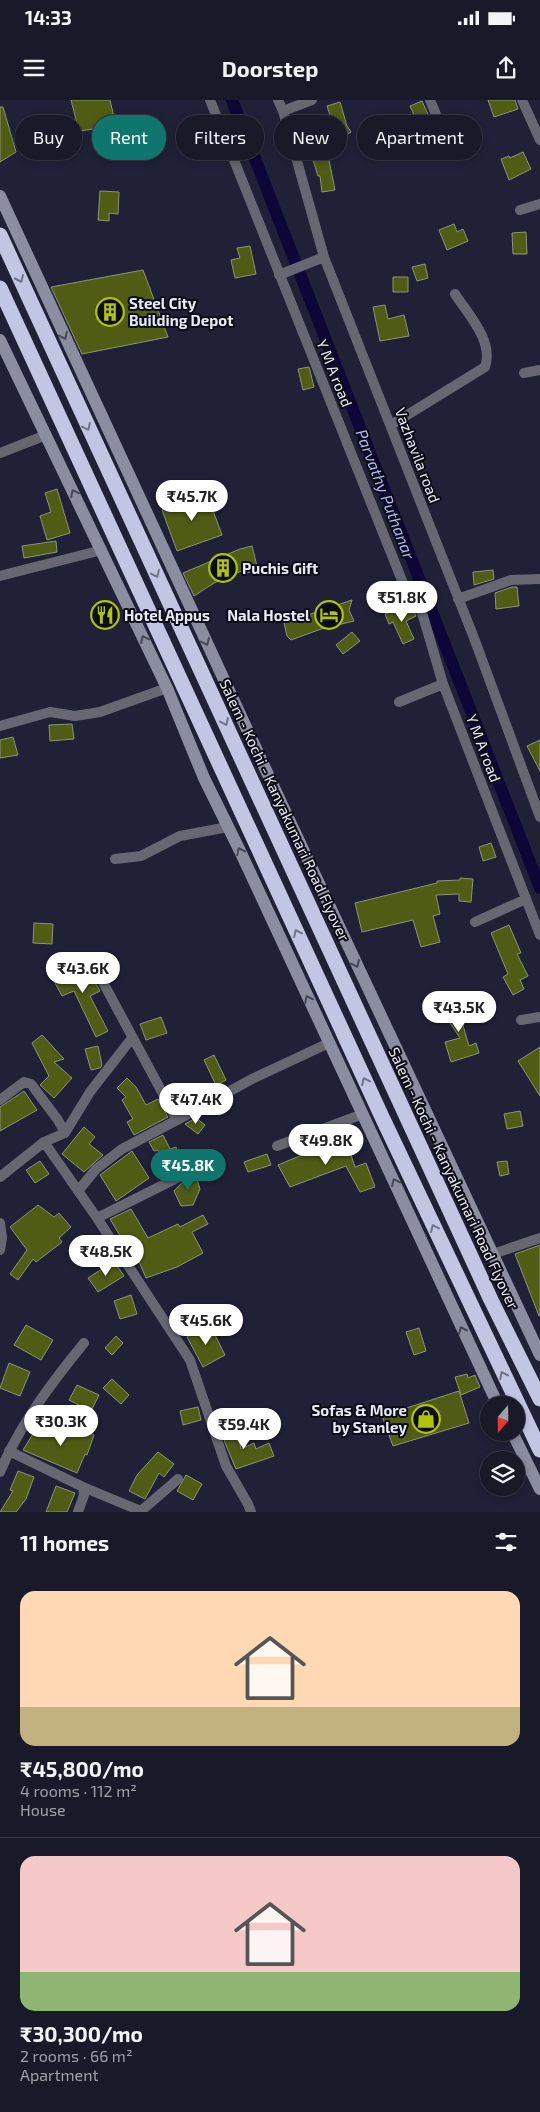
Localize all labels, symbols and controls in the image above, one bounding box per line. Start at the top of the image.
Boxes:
text: 14:33 [25,6,72,29]
icon: menu [20,54,48,82]
icon: share [492,54,520,82]
text: Doorstep [222,55,318,81]
chip: Buy [15,115,82,160]
chip: Rent [92,115,166,160]
chip: Filters [176,115,264,160]
chip: New [274,115,347,160]
chip: Apartment [357,115,482,160]
one-way arrow [14,274,24,283]
place label: Steel City Building Depot [129,294,233,329]
building icon: Steel City Building Depot [95,297,125,327]
one-way arrow [58,331,69,340]
street label: Y M A road [313,337,357,409]
street label: Vazhavila road [392,405,444,505]
one-way arrow [81,422,91,431]
water label: Parvathy Puthanar [352,426,420,563]
pin: ₹45.7K [151,480,233,522]
text: ₹45.7K [167,486,217,505]
one-way arrow [70,489,80,498]
building icon: Puchis Gift [208,553,238,583]
place label: Puchis Gift [242,559,318,577]
one-way arrow [150,569,160,578]
pin: ₹51.8K [361,580,443,623]
text: ₹51.8K [377,587,427,606]
restaurant icon: Hotel Appus [90,600,120,630]
hotel icon: Nala Hostel [314,600,344,630]
place label: Hotel Appus [124,606,210,624]
place label: Nala Hostel [227,606,310,624]
one-way arrow [140,636,150,645]
one-way arrow [200,637,211,646]
street label: Salem - Kochi - Kanyakumari Road Flyover [216,676,354,944]
street label: Y M A road [463,712,505,784]
one-way arrow [218,717,229,726]
one-way arrow [236,847,246,856]
one-way arrow [293,929,303,938]
pin: ₹43.6K [42,952,124,994]
text: ₹43.6K [57,958,109,977]
one-way arrow [350,958,360,967]
pin: ₹43.5K [418,990,500,1033]
one-way arrow [304,995,314,1004]
text: ₹43.5K [433,997,485,1016]
street label: Salem - Kochi - Kanyakumari Road Flyover [385,1044,523,1312]
one-way arrow [361,1077,371,1086]
pin: ₹47.4K [155,1082,237,1125]
text: ₹47.4K [170,1089,222,1108]
pin: ₹49.8K [285,1124,367,1166]
text: ₹49.8K [299,1130,353,1149]
pin: ₹45.8K [147,1148,229,1191]
text: ₹45.8K [162,1155,214,1174]
one-way arrow [391,1178,401,1187]
one-way arrow [429,1224,440,1233]
pin: ₹48.5K [65,1234,147,1277]
text: ₹48.5K [80,1241,132,1260]
pin: ₹45.6K [165,1304,247,1346]
text: ₹45.6K [180,1310,232,1329]
one-way arrow [458,1326,468,1335]
one-way arrow [499,1371,510,1380]
north arrow [480,1396,525,1441]
map controls [480,1396,525,1496]
place label: Sofas & More by Stanley [312,1401,408,1437]
pin: ₹30.3K [20,1404,102,1447]
shop icon: Sofas & More by Stanley [411,1404,441,1434]
pin: ₹59.4K [203,1408,285,1450]
text: ₹30.3K [35,1411,87,1430]
text: ₹59.4K [218,1414,270,1433]
button: layers [480,1451,525,1496]
icon: filters [492,1528,520,1556]
text: 11 homes [20,1530,109,1555]
icon: home [225,1623,315,1713]
text: ₹45,800/mo [20,1756,144,1781]
text: 4 rooms · 112 m² [20,1781,137,1800]
text: House [20,1800,66,1819]
icon: home [225,1889,315,1979]
text: ₹30,300/mo [20,2021,143,2046]
text: 2 rooms · 66 m² [20,2046,133,2065]
text: Apartment [20,2065,99,2084]

